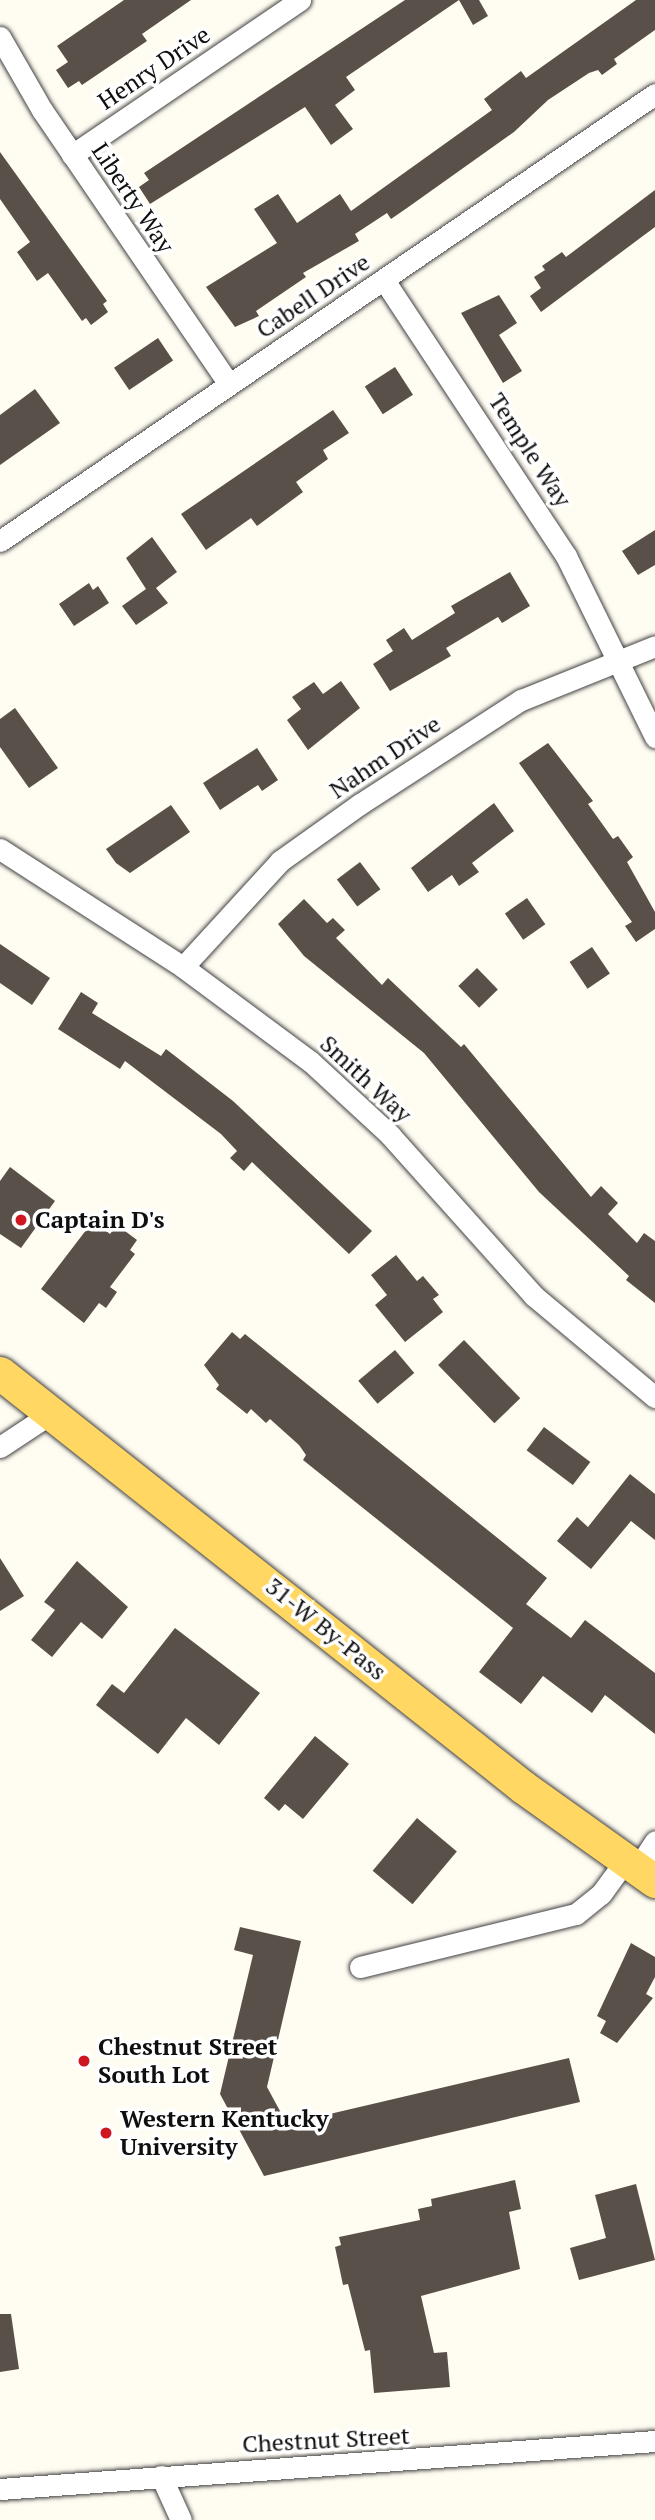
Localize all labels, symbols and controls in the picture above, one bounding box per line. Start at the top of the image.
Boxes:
street label: Henry Drive [93,20,215,116]
street label: Liberty Way [86,137,180,259]
street label: Cabell Drive [251,248,375,344]
street label: Temple Way [483,388,577,512]
street label: Nahm Drive [324,709,446,805]
street label: Smith Way [314,1029,418,1129]
place label: Captain D's [35,1206,165,1234]
marker: Captain D's [13,1212,29,1228]
street label: 31-W By-Pass [260,1572,392,1686]
place label: Chestnut Street South Lot [98,2033,277,2089]
marker: Chestnut Street South Lot [76,2053,92,2069]
place label: Western Kentucky University [120,2105,329,2161]
marker: Western Kentucky University [98,2125,114,2141]
street label: Chestnut Street [242,2421,410,2459]

